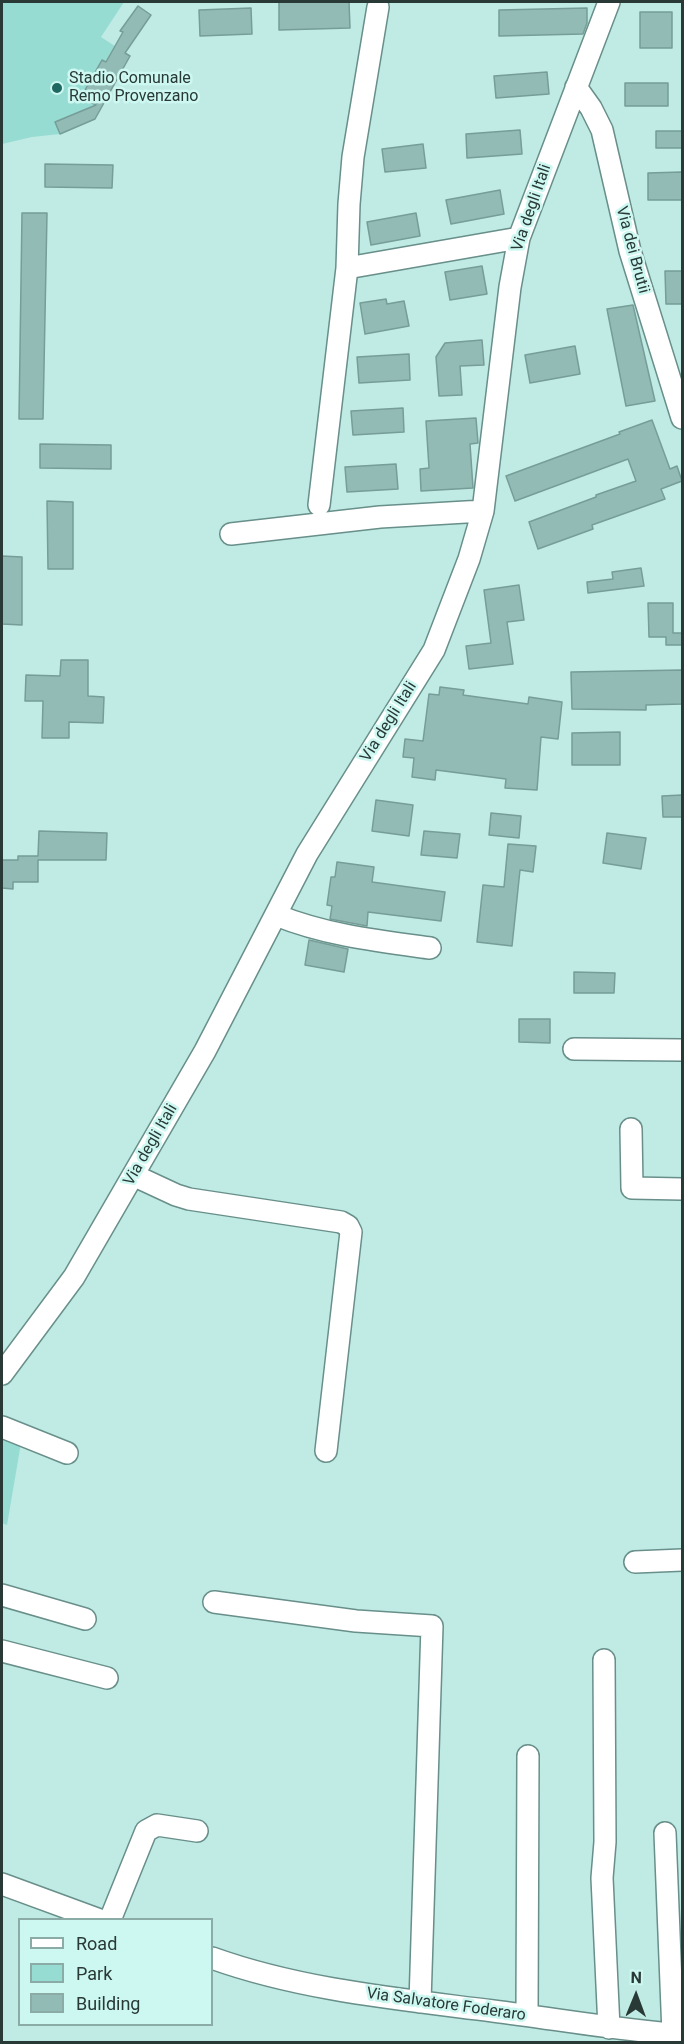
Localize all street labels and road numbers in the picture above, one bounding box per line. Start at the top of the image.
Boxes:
street label: Via degli Itali [508,162,556,254]
street label: Via dei Brutii [611,204,653,296]
street label: Via degli Itali [357,678,421,766]
street label: Via degli Itali [120,1101,182,1189]
street label: Via Salvatore Foderaro [365,1984,527,2026]

